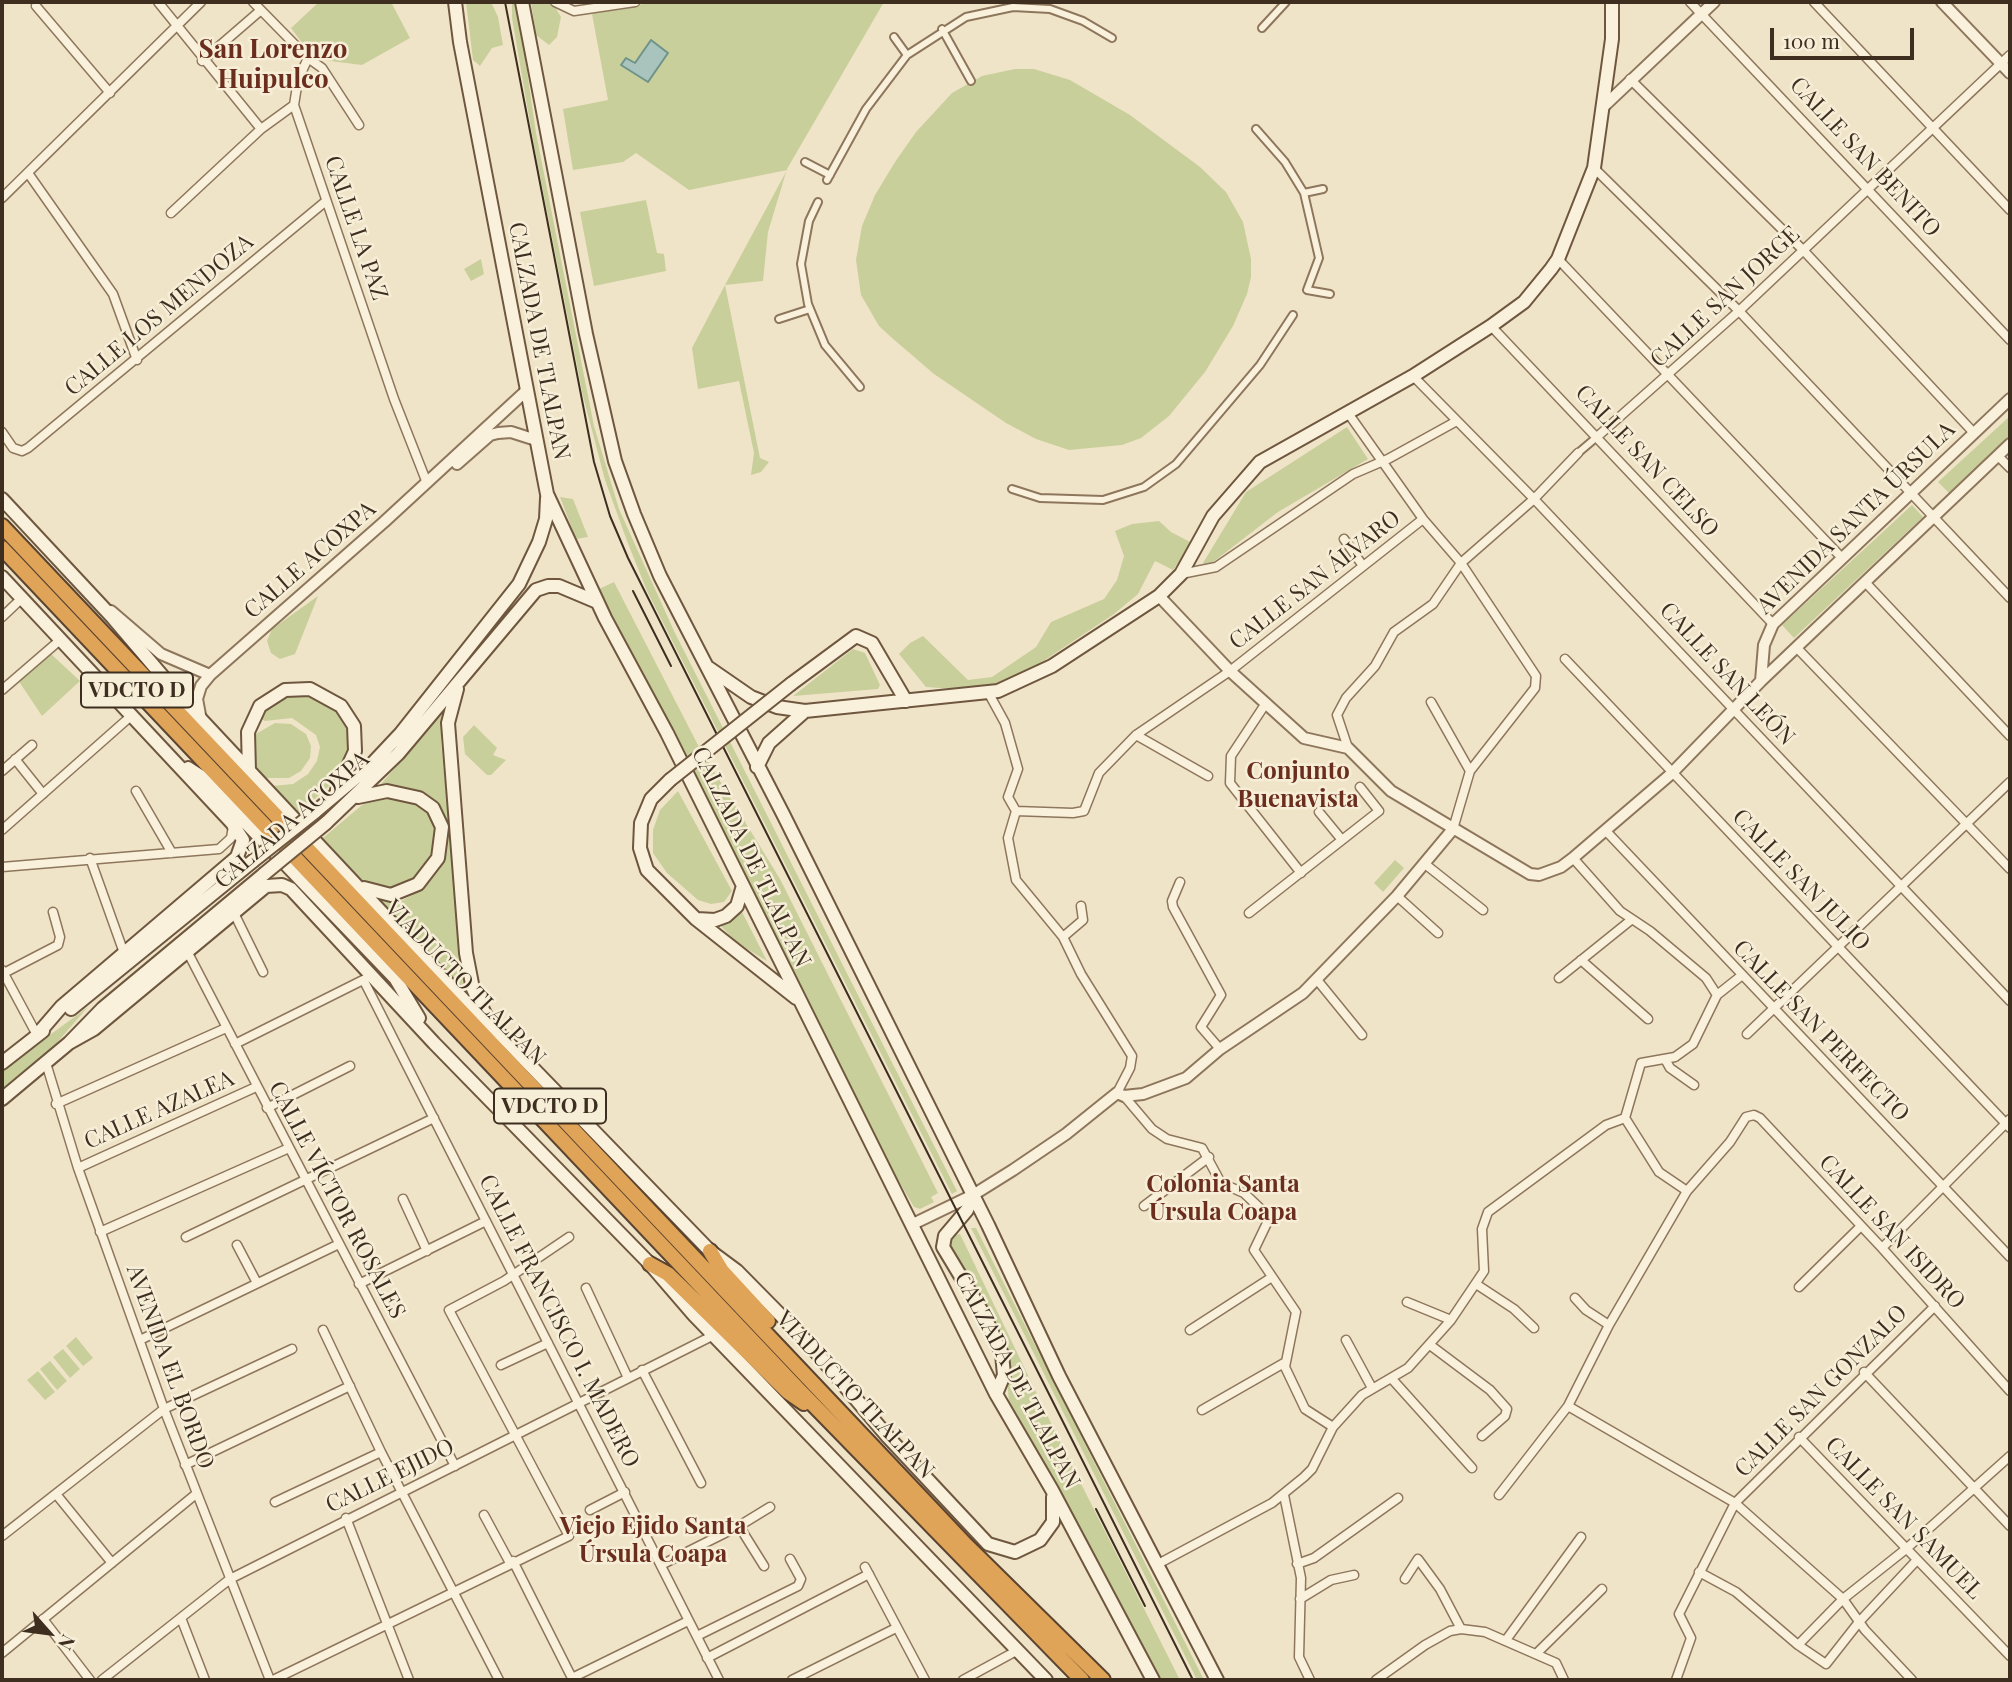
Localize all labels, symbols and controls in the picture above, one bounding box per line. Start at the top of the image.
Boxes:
scale bar [1774,14,1918,58]
text: 100 m [1783,26,1840,54]
district label: San Lorenzo Huipulco [199,34,347,96]
street label: CALLE SAN BENITO [1784,71,1946,243]
street label: CALLE LA PAZ [318,152,394,304]
street label: CALZADA DE TLALPAN [502,220,576,462]
street label: CALLE SAN JORGE [1645,221,1805,373]
street label: CALLE LOS MENDOZA [59,228,259,402]
street label: CALLE SAN CELSO [1569,379,1725,543]
street label: AVENIDA SANTA ÚRSULA [1751,416,1961,620]
street label: CALLE ACOXPA [239,496,381,624]
street label: CALLE SAN ÁLVARO [1224,505,1406,655]
street label: CALLE SAN LEÓN [1654,597,1800,751]
road number: VDCTO D [81,672,193,708]
street label: CALZADA DE TLALPAN [686,742,816,972]
street label: CALZADA ACOXPA [209,745,375,895]
district label: Conjunto Buenavista [1237,758,1359,814]
street label: CALLE SAN JULIO [1726,803,1876,957]
street label: VIADUCTO TLALPAN [379,895,551,1071]
street label: CALLE SAN PERFECTO [1727,935,1915,1127]
street label: CALLE AZALEA [80,1065,238,1155]
street label: CALLE VÍCTOR ROSALES [263,1077,411,1323]
road number: VDCTO D [494,1088,606,1124]
street label: CALLE SAN ISIDRO [1813,1149,1971,1315]
street label: CALLE FRANCISCO I. MADERO [473,1170,645,1472]
district label: Colonia Santa Úrsula Coapa [1146,1171,1300,1227]
street label: AVENIDA EL BORDO [120,1261,220,1473]
street label: CALZADA DE TLALPAN [948,1267,1086,1493]
street label: CALLE SAN GONZALO [1729,1299,1913,1483]
street label: VIADUCTO TLALPAN [770,1305,940,1485]
street label: CALLE SAN SAMUEL [1820,1431,1988,1605]
street label: CALLE EJIDO [321,1433,459,1519]
district label: Viejo Ejido Santa Úrsula Coapa [560,1513,746,1569]
north arrow [14,1598,84,1668]
text: N [53,1631,82,1655]

